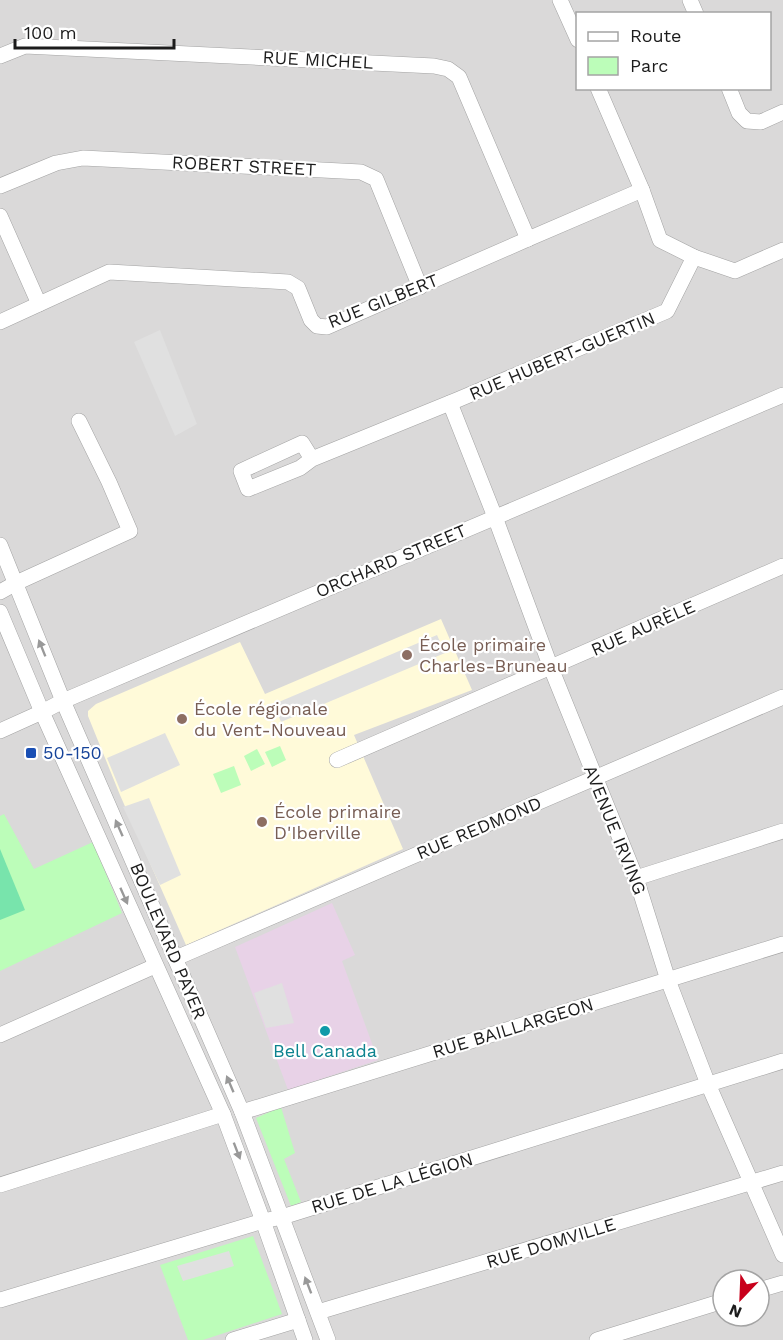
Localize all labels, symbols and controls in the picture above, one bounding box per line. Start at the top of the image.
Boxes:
scale bar [15,12,174,50]
legend [576,12,771,90]
text: 100 m [24,22,77,43]
text: Route [630,25,682,46]
street label: RUE MICHEL [262,46,374,73]
text: Parc [630,55,668,76]
street label: ROBERT STREET [171,151,317,180]
street label: RUE GILBERT [325,269,441,332]
street label: RUE HUBERT-GUERTIN [466,307,658,404]
street label: ORCHARD STREET [312,519,469,602]
street label: RUE AURÈLE [588,595,698,660]
place label: École primaire Charles-Bruneau [419,634,568,676]
one-way arrow [37,639,47,657]
marker: École primaire Charles-Bruneau [400,648,414,662]
place label: École régionale du Vent-Nouveau [194,698,347,740]
marker: École régionale du Vent-Nouveau [175,712,189,726]
place label: 50-150 [43,742,102,763]
marker: 50-150 [24,746,38,760]
street label: AVENUE IRVING [580,762,651,898]
street label: RUE REDMOND [413,792,544,863]
place label: École primaire D'Iberville [274,801,401,843]
marker: École primaire D'Iberville [255,815,269,829]
one-way arrow [114,818,124,836]
street label: BOULEVARD PAYER [126,859,211,1022]
one-way arrow [120,888,129,905]
street label: RUE BAILLARGEON [430,993,596,1062]
marker: Bell Canada [318,1024,332,1038]
place label: Bell Canada [273,1040,377,1061]
one-way arrow [225,1074,235,1092]
one-way arrow [233,1142,242,1160]
street label: RUE DE LA LÉGION [308,1148,475,1217]
street label: RUE DOMVILLE [484,1213,618,1272]
north arrow [711,1268,771,1328]
one-way arrow [302,1276,312,1294]
text: N [726,1300,745,1322]

